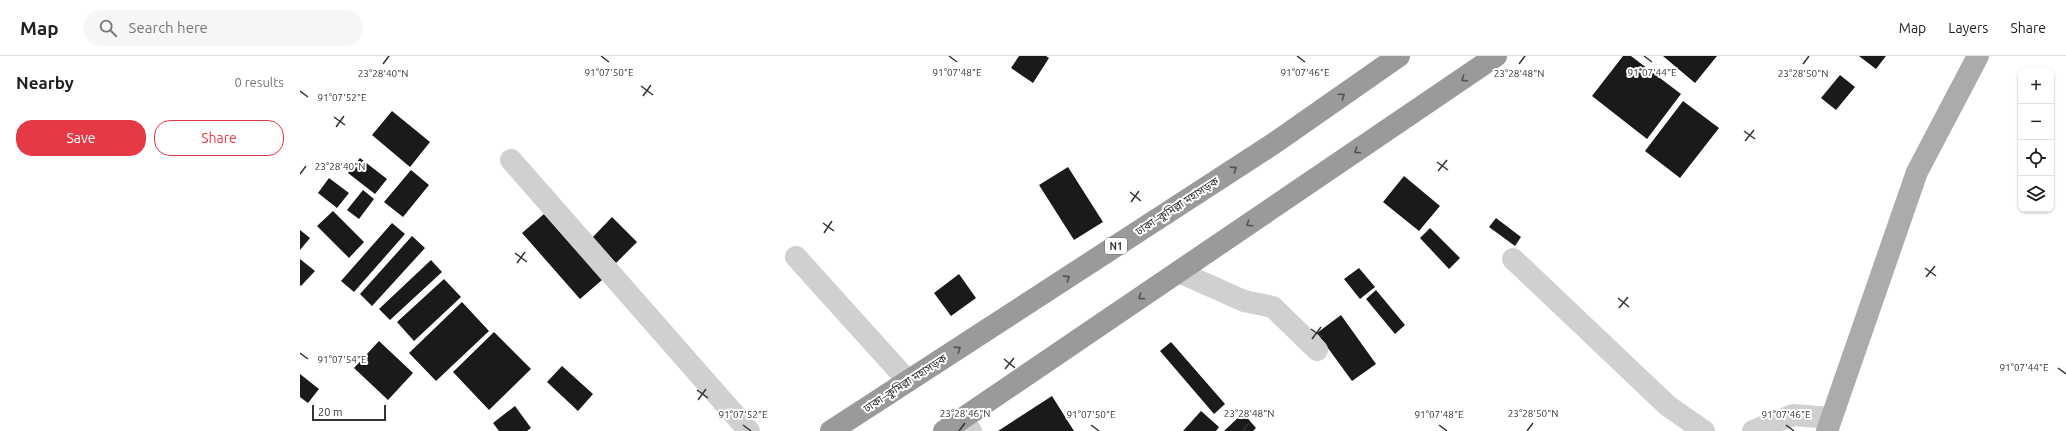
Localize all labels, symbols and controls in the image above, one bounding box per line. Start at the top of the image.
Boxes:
search box [83,10,363,46]
text: Map [20,17,59,39]
icon: search [97,17,119,39]
text: Search here [129,19,208,36]
text: Map [1899,20,1926,36]
text: Layers [1948,20,1988,36]
text: Share [2010,20,2046,36]
text: 91°07'50"E [584,67,634,78]
text: 91°07'48"E [932,67,982,78]
text: 91°07'46"E [1280,67,1330,78]
text: 91°07'44"E [1627,67,1677,78]
text: 23°28'40"N [358,68,408,79]
text: 23°28'48"N [1494,68,1544,79]
text: 23°28'50"N [1778,68,1828,79]
map controls [2018,68,2054,212]
button: + [2018,68,2054,104]
text: Nearby [16,73,74,92]
one-way arrow [1461,74,1468,81]
text: 0 results [234,75,284,89]
text: 91°07'52"E [317,92,367,103]
one-way arrow [1338,93,1345,101]
button: − [2018,104,2054,140]
button: Save [16,120,146,156]
button: Share [154,120,284,156]
button: locate [2018,140,2054,176]
one-way arrow [1354,147,1361,154]
text: 23°28'40"N [315,161,365,172]
one-way arrow [1230,167,1237,174]
street label: ঢাকা–কুমিল্লা মহাসড়ক [1132,175,1221,239]
button: layers [2018,176,2054,212]
one-way arrow [1246,219,1253,227]
road number: N1 [1105,238,1127,254]
one-way arrow [1063,275,1070,283]
one-way arrow [1138,292,1145,300]
one-way arrow [954,346,961,354]
street label: ঢাকা–কুমিল্লা মহাসড়ক [860,352,949,416]
text: 91°07'54"E [317,354,367,365]
text: 91°07'44"E [1999,362,2049,373]
scale bar [312,403,386,422]
text: 20 m [318,406,342,418]
text: 23°28'46"N [940,408,990,419]
text: 23°28'48"N [1224,408,1274,419]
text: 23°28'50"N [1508,408,1558,419]
text: 91°07'52"E [718,409,768,420]
text: 91°07'50"E [1066,409,1116,420]
text: 91°07'48"E [1414,409,1464,420]
text: 91°07'46"E [1761,409,1811,420]

